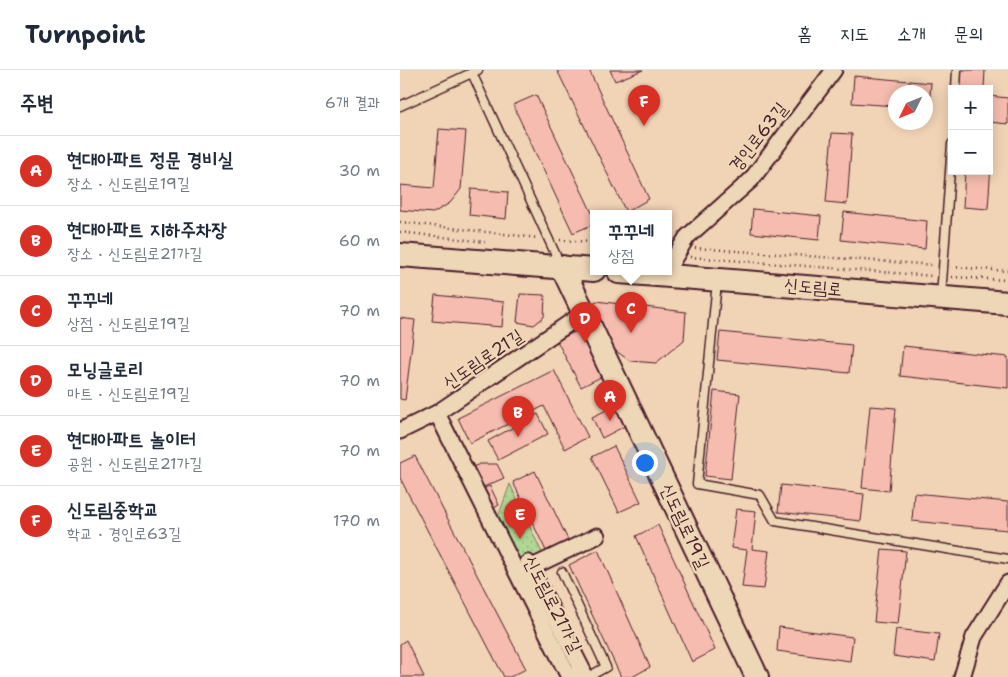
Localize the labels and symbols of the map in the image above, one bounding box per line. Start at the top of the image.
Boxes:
pin: F [628,85,660,126]
north arrow [888,85,933,130]
street label: 경인로63길 [723,97,793,177]
street label: 신도림로 [783,273,843,301]
pin: C [615,292,647,333]
pin: D [569,302,601,343]
street label: 신도림로21길 [438,323,528,395]
pin: A [594,380,626,421]
pin: B [502,396,534,437]
your location [632,450,658,476]
street label: 신도림로19길 [655,479,715,573]
pin: E [504,498,536,539]
street label: 신도림로21가길 [518,551,588,657]

